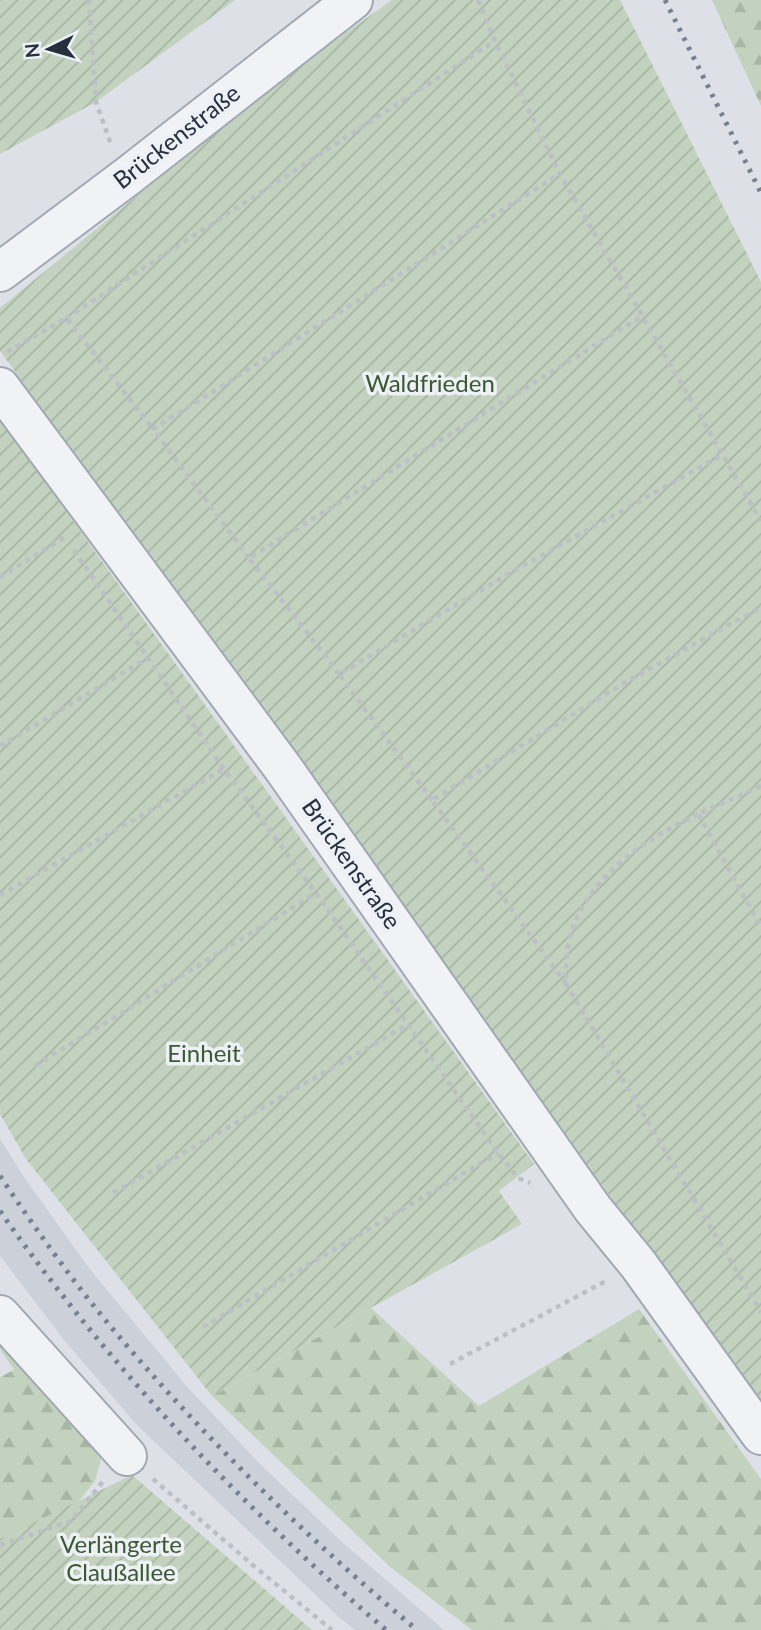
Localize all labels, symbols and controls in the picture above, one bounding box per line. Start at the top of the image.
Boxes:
north arrow [14,14,84,84]
text: N [19,42,44,59]
street label: Brückenstraße [107,77,245,194]
park label: Waldfrieden [365,368,495,397]
street label: Brückenstraße [297,792,408,934]
park label: Einheit [167,1038,241,1067]
park label: Verlängerte Claußallee [60,1529,182,1586]

